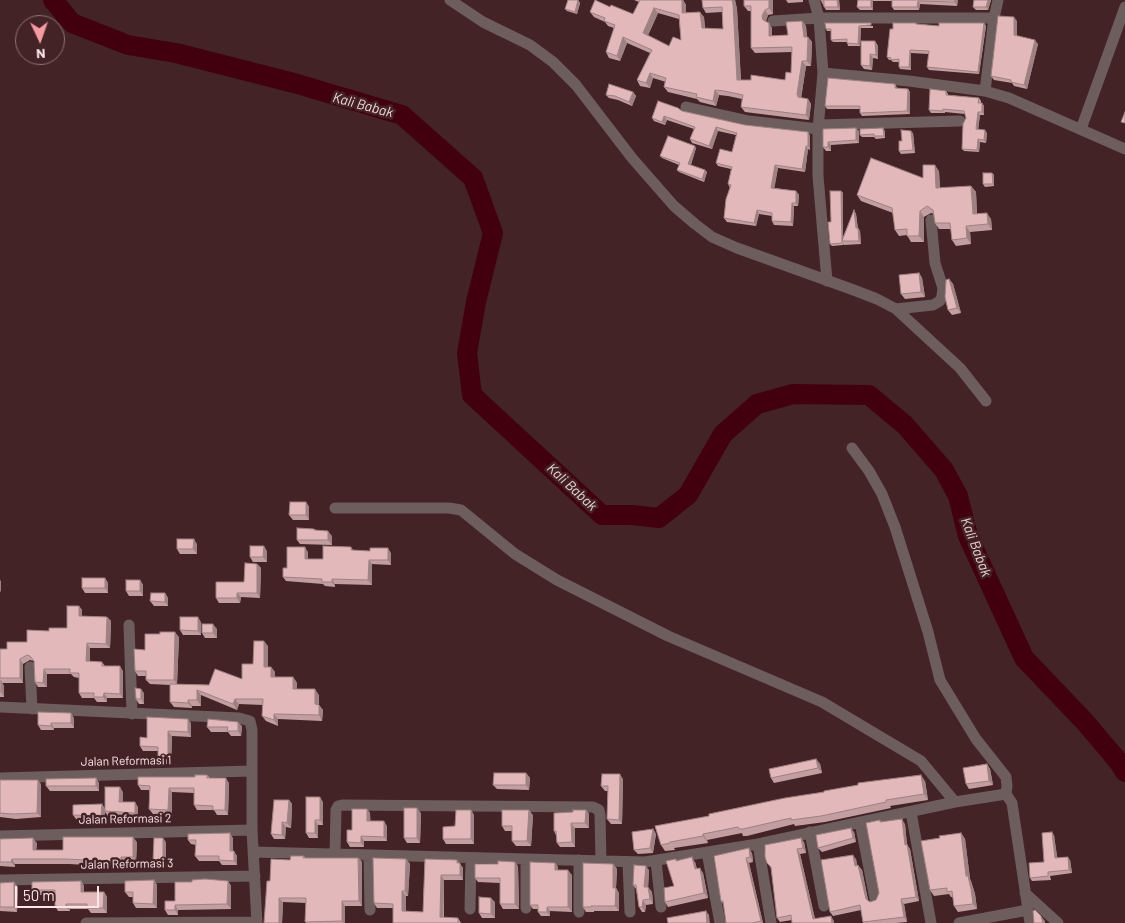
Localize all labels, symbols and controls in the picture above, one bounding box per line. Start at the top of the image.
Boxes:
north arrow [15,15,65,65]
text: N [36,46,46,63]
water label: Kali Babak [331,89,395,121]
water label: Kali Babak [544,460,600,514]
water label: Kali Babak [957,515,995,579]
street label: Jalan Reformasi 1 [81,753,171,769]
street label: Jalan Reformasi 2 [78,811,172,827]
street label: Jalan Reformasi 3 [81,856,173,872]
scale bar [18,876,101,908]
text: 50 m [23,886,55,904]

